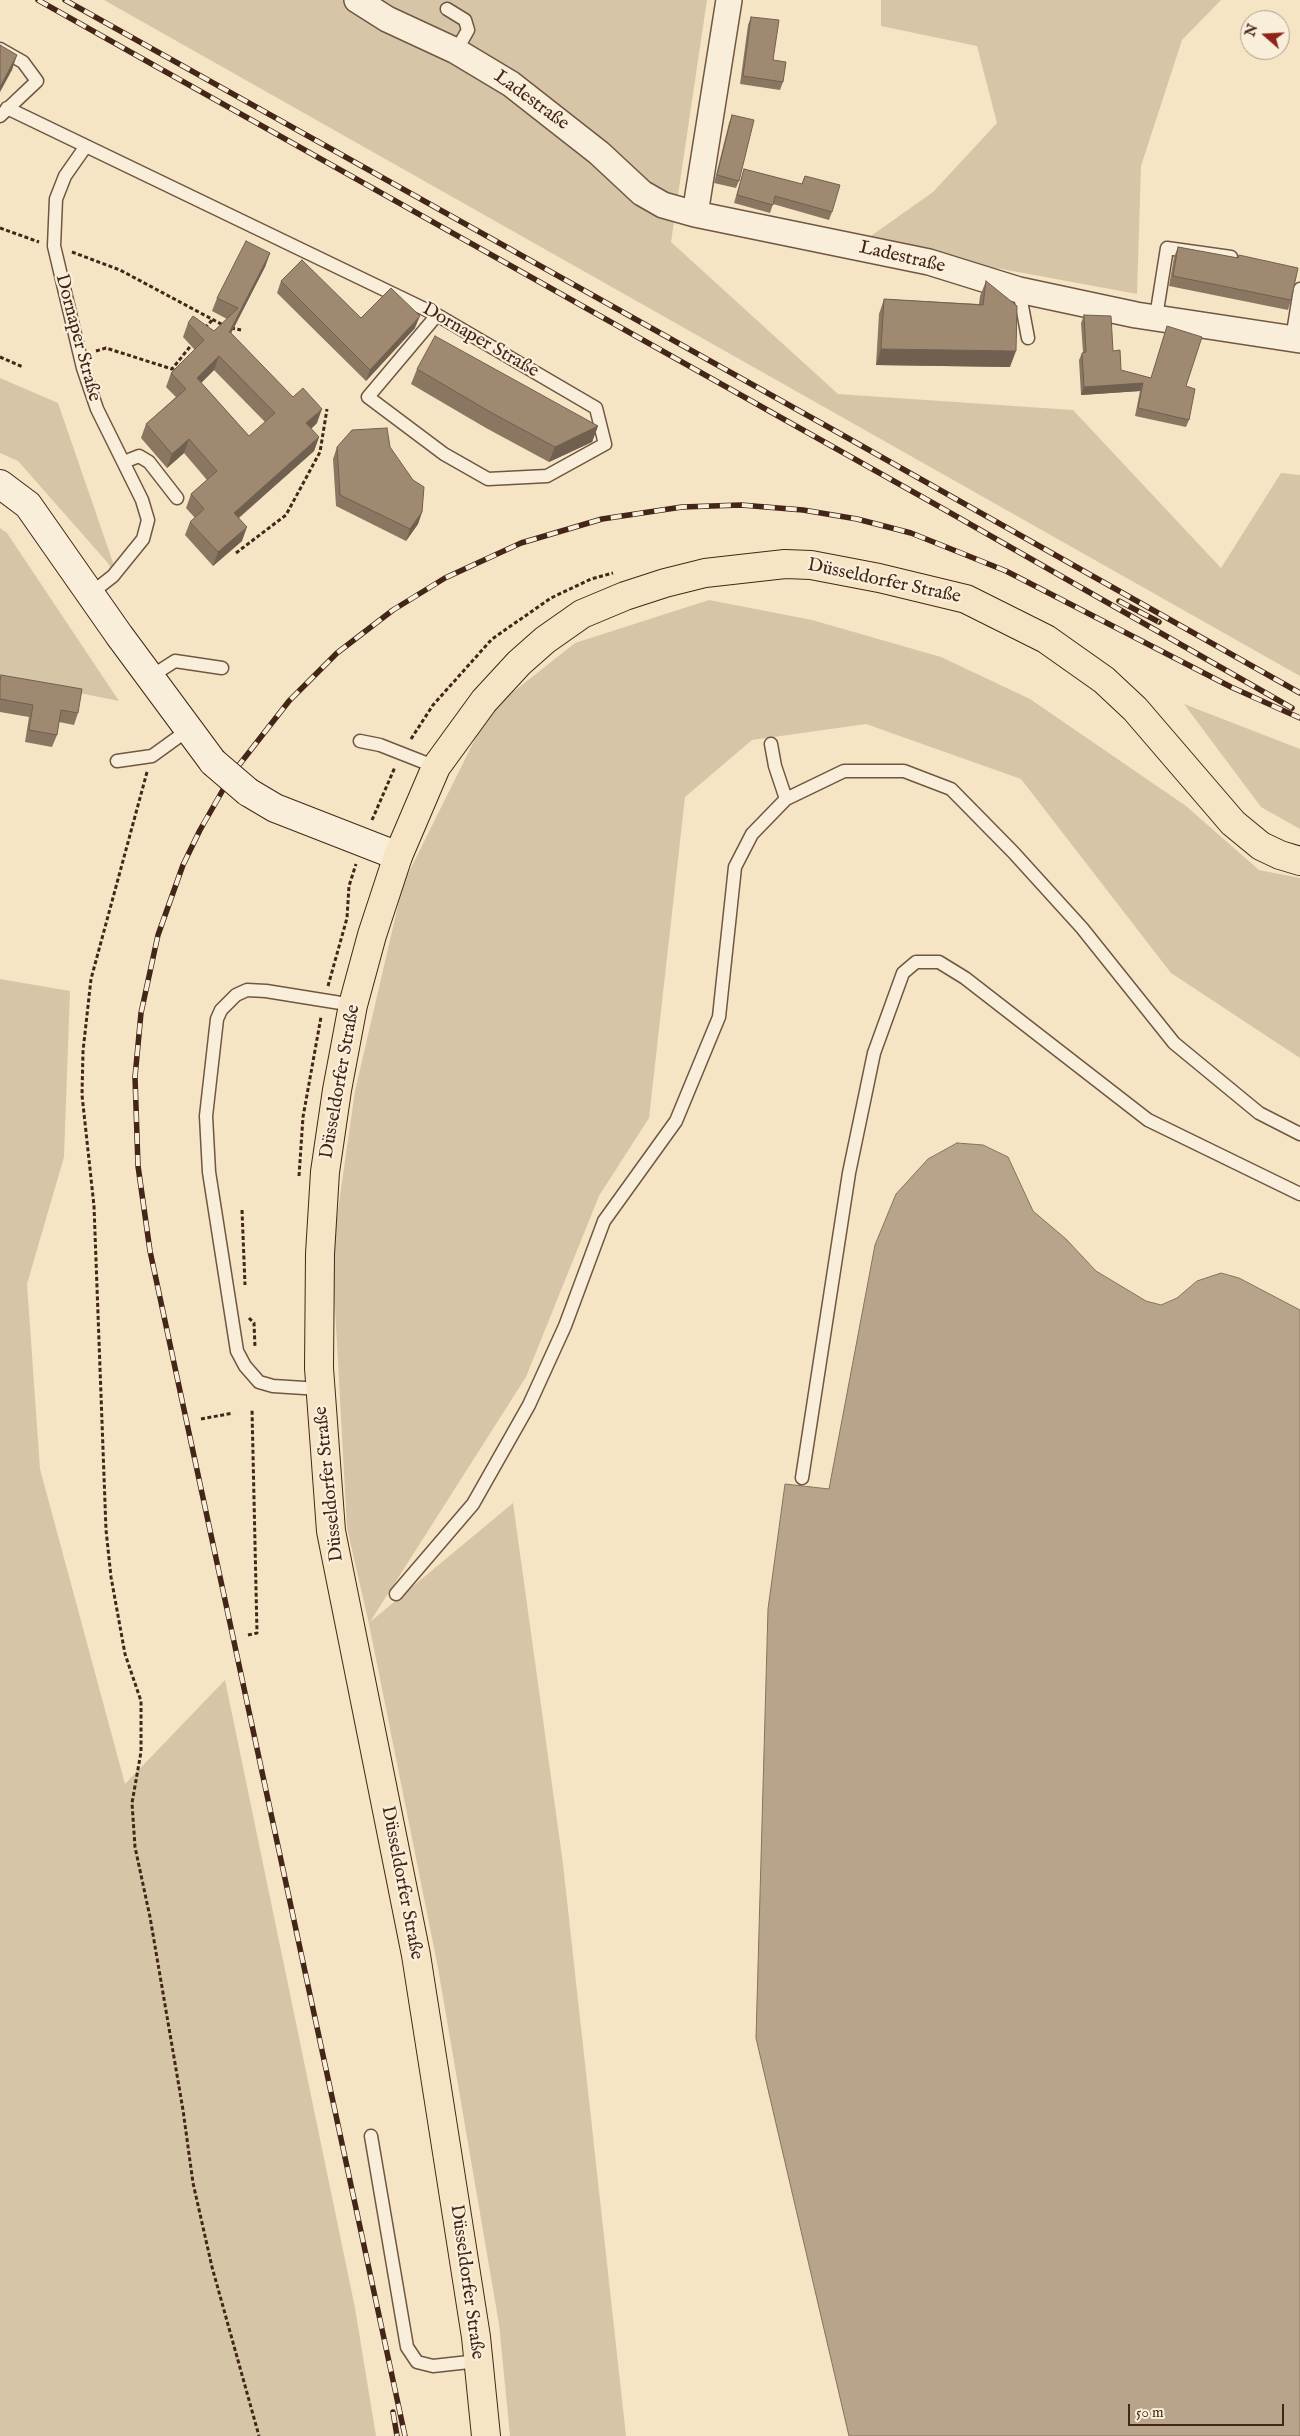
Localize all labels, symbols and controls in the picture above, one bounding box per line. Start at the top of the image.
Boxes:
north arrow [1240,10,1290,60]
text: N [1241,22,1262,39]
street label: Ladestraße [489,66,573,136]
street label: Ladestraße [857,237,947,279]
street label: Dornaper Straße [49,272,105,404]
street label: Dornaper Straße [418,298,542,384]
street label: Düsseldorfer Straße [805,555,963,609]
street label: Düsseldorfer Straße [316,1003,366,1161]
street label: Düsseldorfer Straße [310,1405,350,1563]
street label: Düsseldorfer Straße [375,1804,427,1962]
street label: Düsseldorfer Straße [444,2203,488,2361]
scale bar [1130,2394,1286,2426]
text: 50 m [1136,2403,1164,2422]

